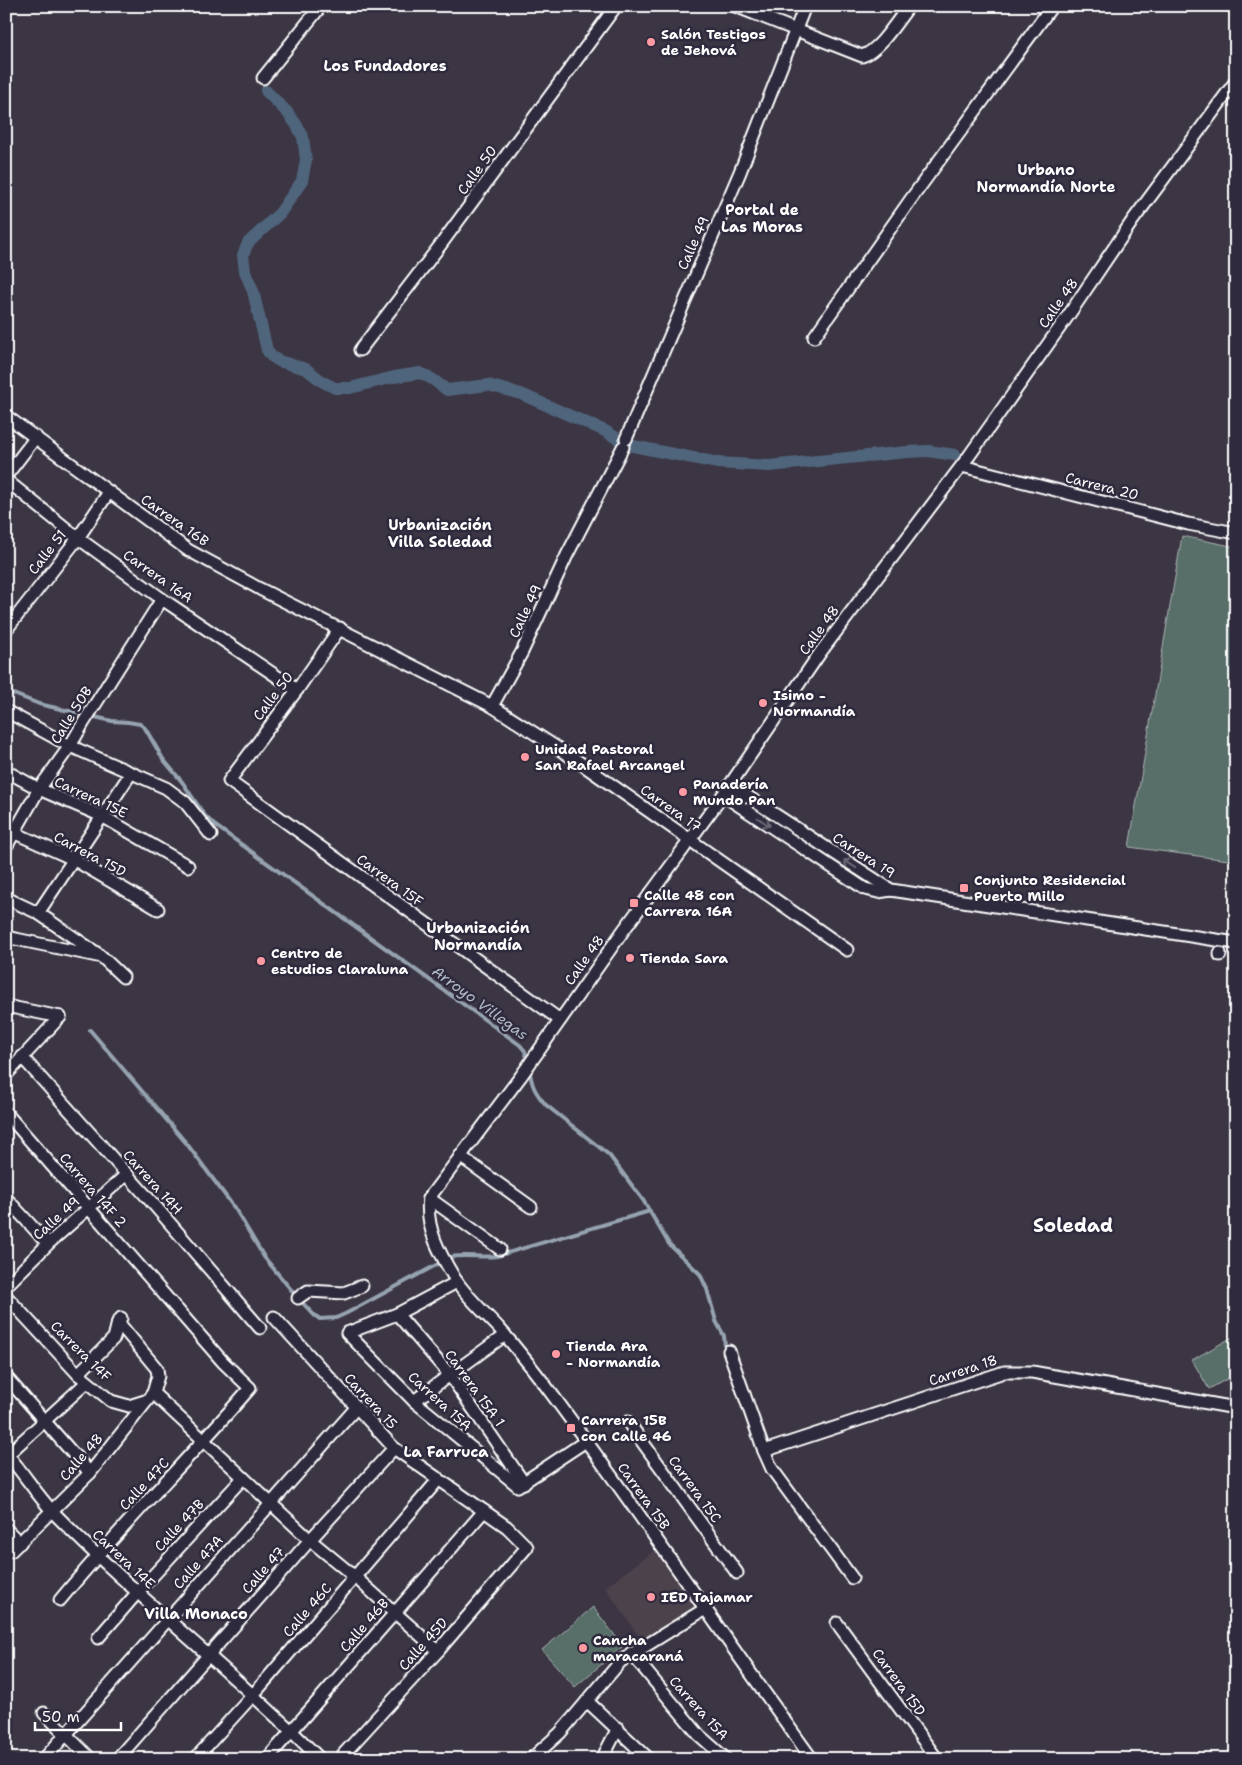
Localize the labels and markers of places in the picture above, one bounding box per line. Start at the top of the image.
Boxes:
place label: Salón Testigos de Jehová [661,25,766,59]
marker: Salón Testigos de Jehová [645,36,657,48]
place label: Isimo - Normandía [773,686,856,720]
marker: Isimo - Normandía [757,697,769,709]
place label: Unidad Pastoral San Rafael Arcangel [535,740,685,774]
marker: Unidad Pastoral San Rafael Arcangel [519,751,531,763]
place label: Panadería Mundo Pan [693,775,775,809]
marker: Panadería Mundo Pan [677,786,689,798]
place label: Conjunto Residencial Puerto Millo [974,871,1126,905]
marker: Conjunto Residencial Puerto Millo [958,882,970,894]
place label: Calle 48 con Carrera 16A [644,886,735,920]
marker: Calle 48 con Carrera 16A [628,897,640,909]
place label: Centro de estudios Claraluna [271,944,409,978]
place label: Tienda Sara [640,949,729,967]
marker: Tienda Sara [624,952,636,964]
marker: Centro de estudios Claraluna [255,955,267,967]
place label: Tienda Ara - Normandía [566,1337,661,1371]
marker: Tienda Ara - Normandía [550,1348,562,1360]
place label: Carrera 15B con Calle 46 [581,1411,672,1445]
marker: Carrera 15B con Calle 46 [565,1422,577,1434]
place label: IED Tajamar [661,1588,753,1606]
marker: IED Tajamar [645,1591,657,1603]
place label: Cancha maracaraná [593,1631,684,1665]
marker: Cancha maracaraná [577,1642,589,1654]

